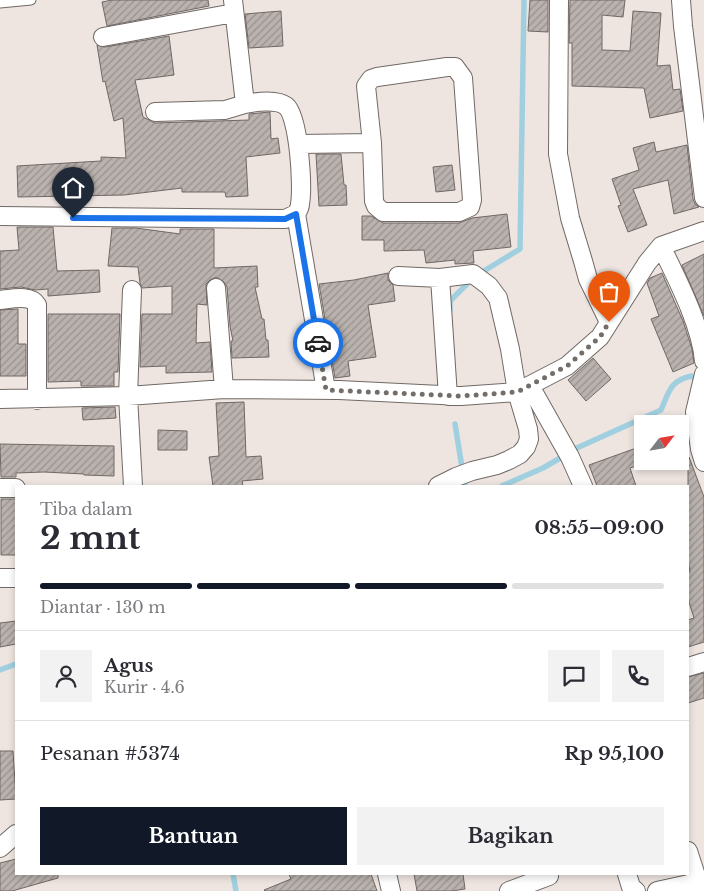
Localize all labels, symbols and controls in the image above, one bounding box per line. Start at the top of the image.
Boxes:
pin [52,167,94,218]
icon: home [59,174,87,202]
pin [588,271,630,322]
icon: bag [595,278,623,306]
courier [293,318,343,368]
icon: car [304,329,332,357]
north arrow [634,415,689,470]
map controls [634,415,689,470]
text: Tiba dalam [40,499,132,519]
text: 08:55–09:00 [534,516,664,539]
text: 2 mnt [40,518,140,558]
text: Diantar · 130 m [40,597,166,617]
button: person [40,650,92,702]
button: chat [548,650,600,702]
button: phone [612,650,664,702]
text: Agus [104,654,153,677]
text: Kurir · 4.6 [104,677,185,697]
text: Pesanan #5374 [40,742,180,765]
text: Rp 95,100 [564,742,664,765]
button: Bantuan [40,807,347,865]
button: Bagikan [357,807,664,865]

